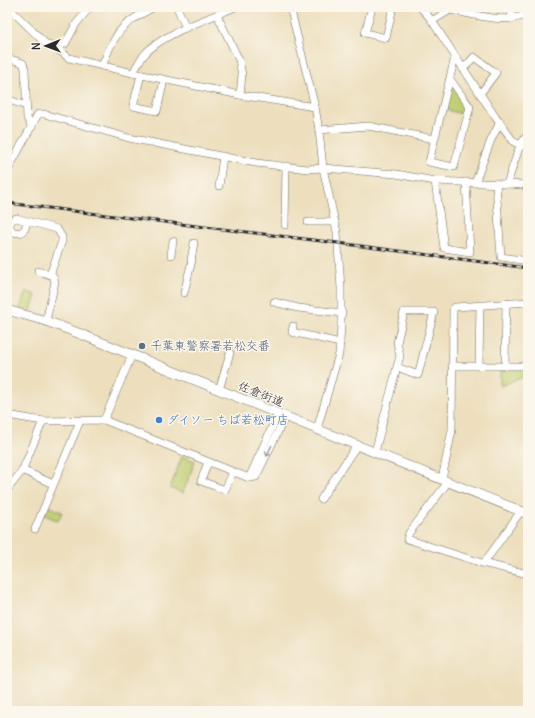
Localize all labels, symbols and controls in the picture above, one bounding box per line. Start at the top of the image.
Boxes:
north arrow [26,26,66,66]
text: N [29,42,43,50]
place label: 千葉東警察署若松交番 [150,338,270,353]
marker: 千葉東警察署若松交番 [137,341,147,351]
street label: 佐倉街道 [236,378,286,409]
place label: ダイソー ちば若松町店 [167,412,289,427]
marker: ダイソー ちば若松町店 [154,415,164,425]
one-way arrow [265,444,272,456]

